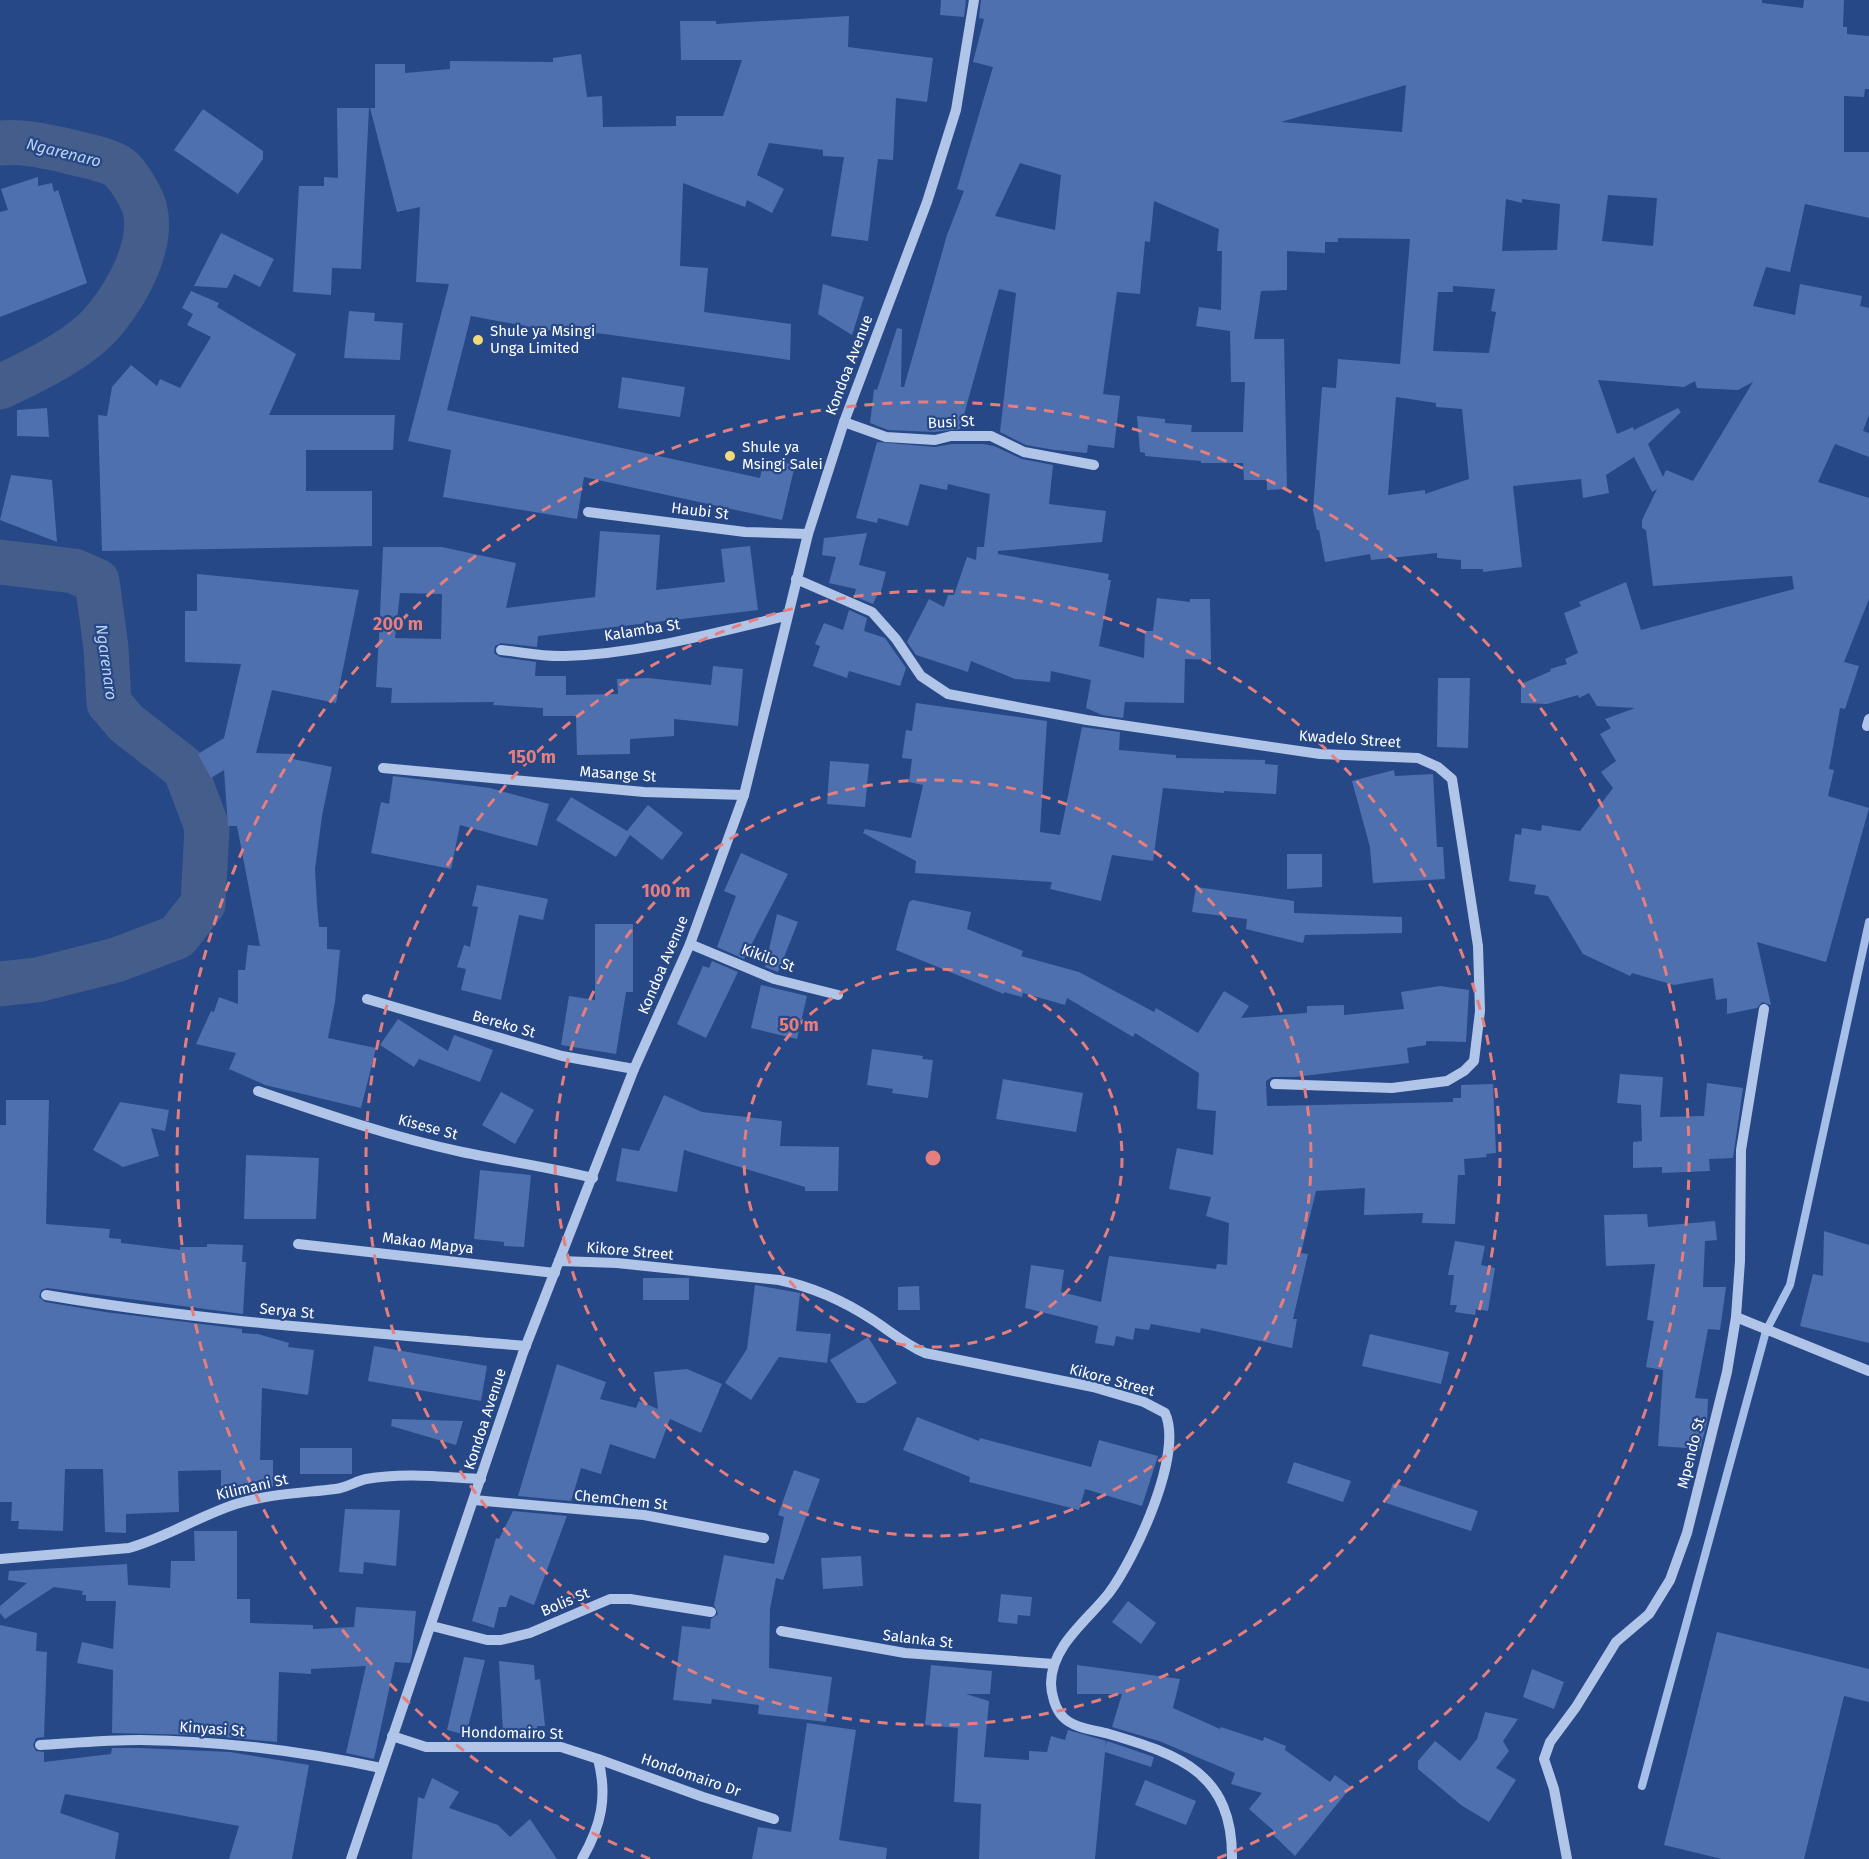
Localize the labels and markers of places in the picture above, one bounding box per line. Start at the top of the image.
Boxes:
place label: Shule ya Msingi Unga Limited [490,322,595,357]
marker: Shule ya Msingi Unga Limited [471,333,485,347]
place label: Shule ya Msingi Salei [742,438,823,473]
marker: Shule ya Msingi Salei [723,449,737,463]
centre of rings [923,1148,943,1168]

